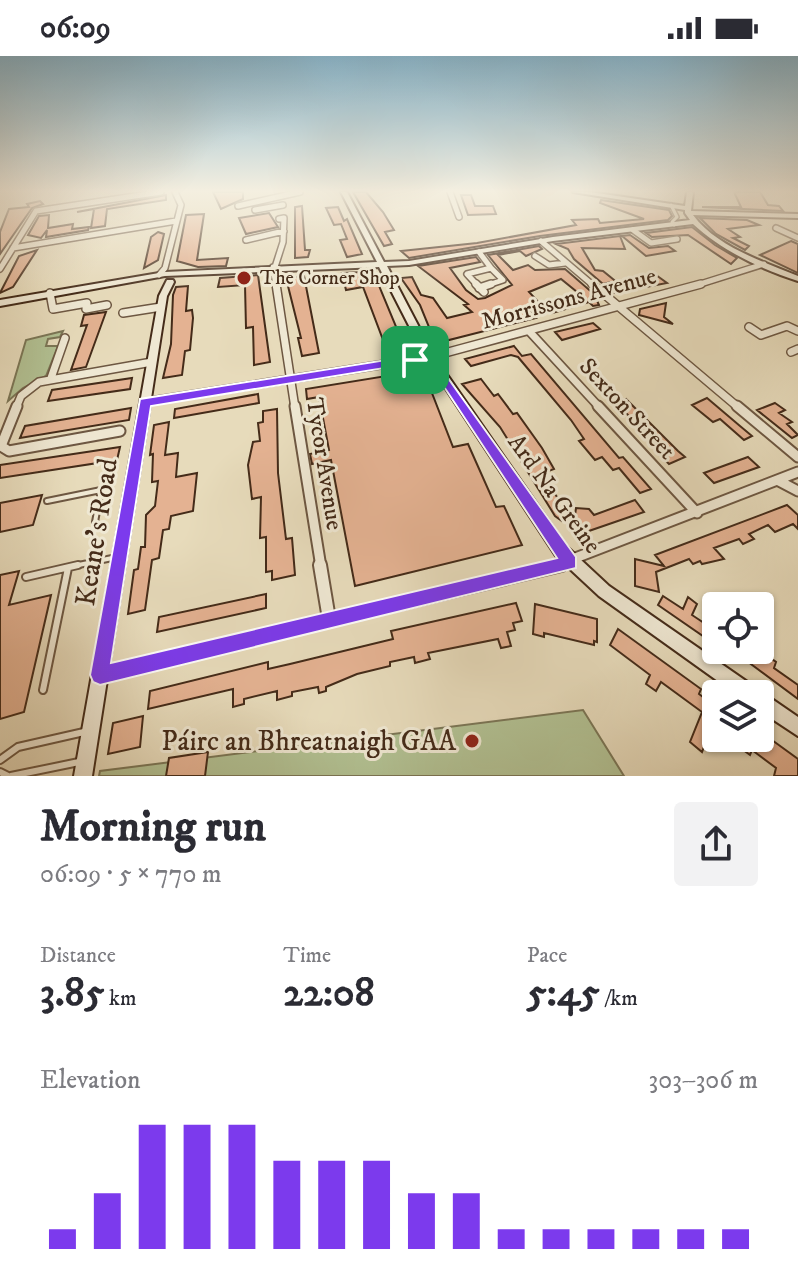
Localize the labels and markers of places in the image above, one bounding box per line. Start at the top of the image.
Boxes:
place label: The Corner Shop [260,266,400,291]
marker: The Corner Shop [235,269,253,287]
pin [381,326,449,394]
place label: Páirc an Bhreatnaigh GAA [161,724,457,759]
marker: Páirc an Bhreatnaigh GAA [463,732,481,750]

